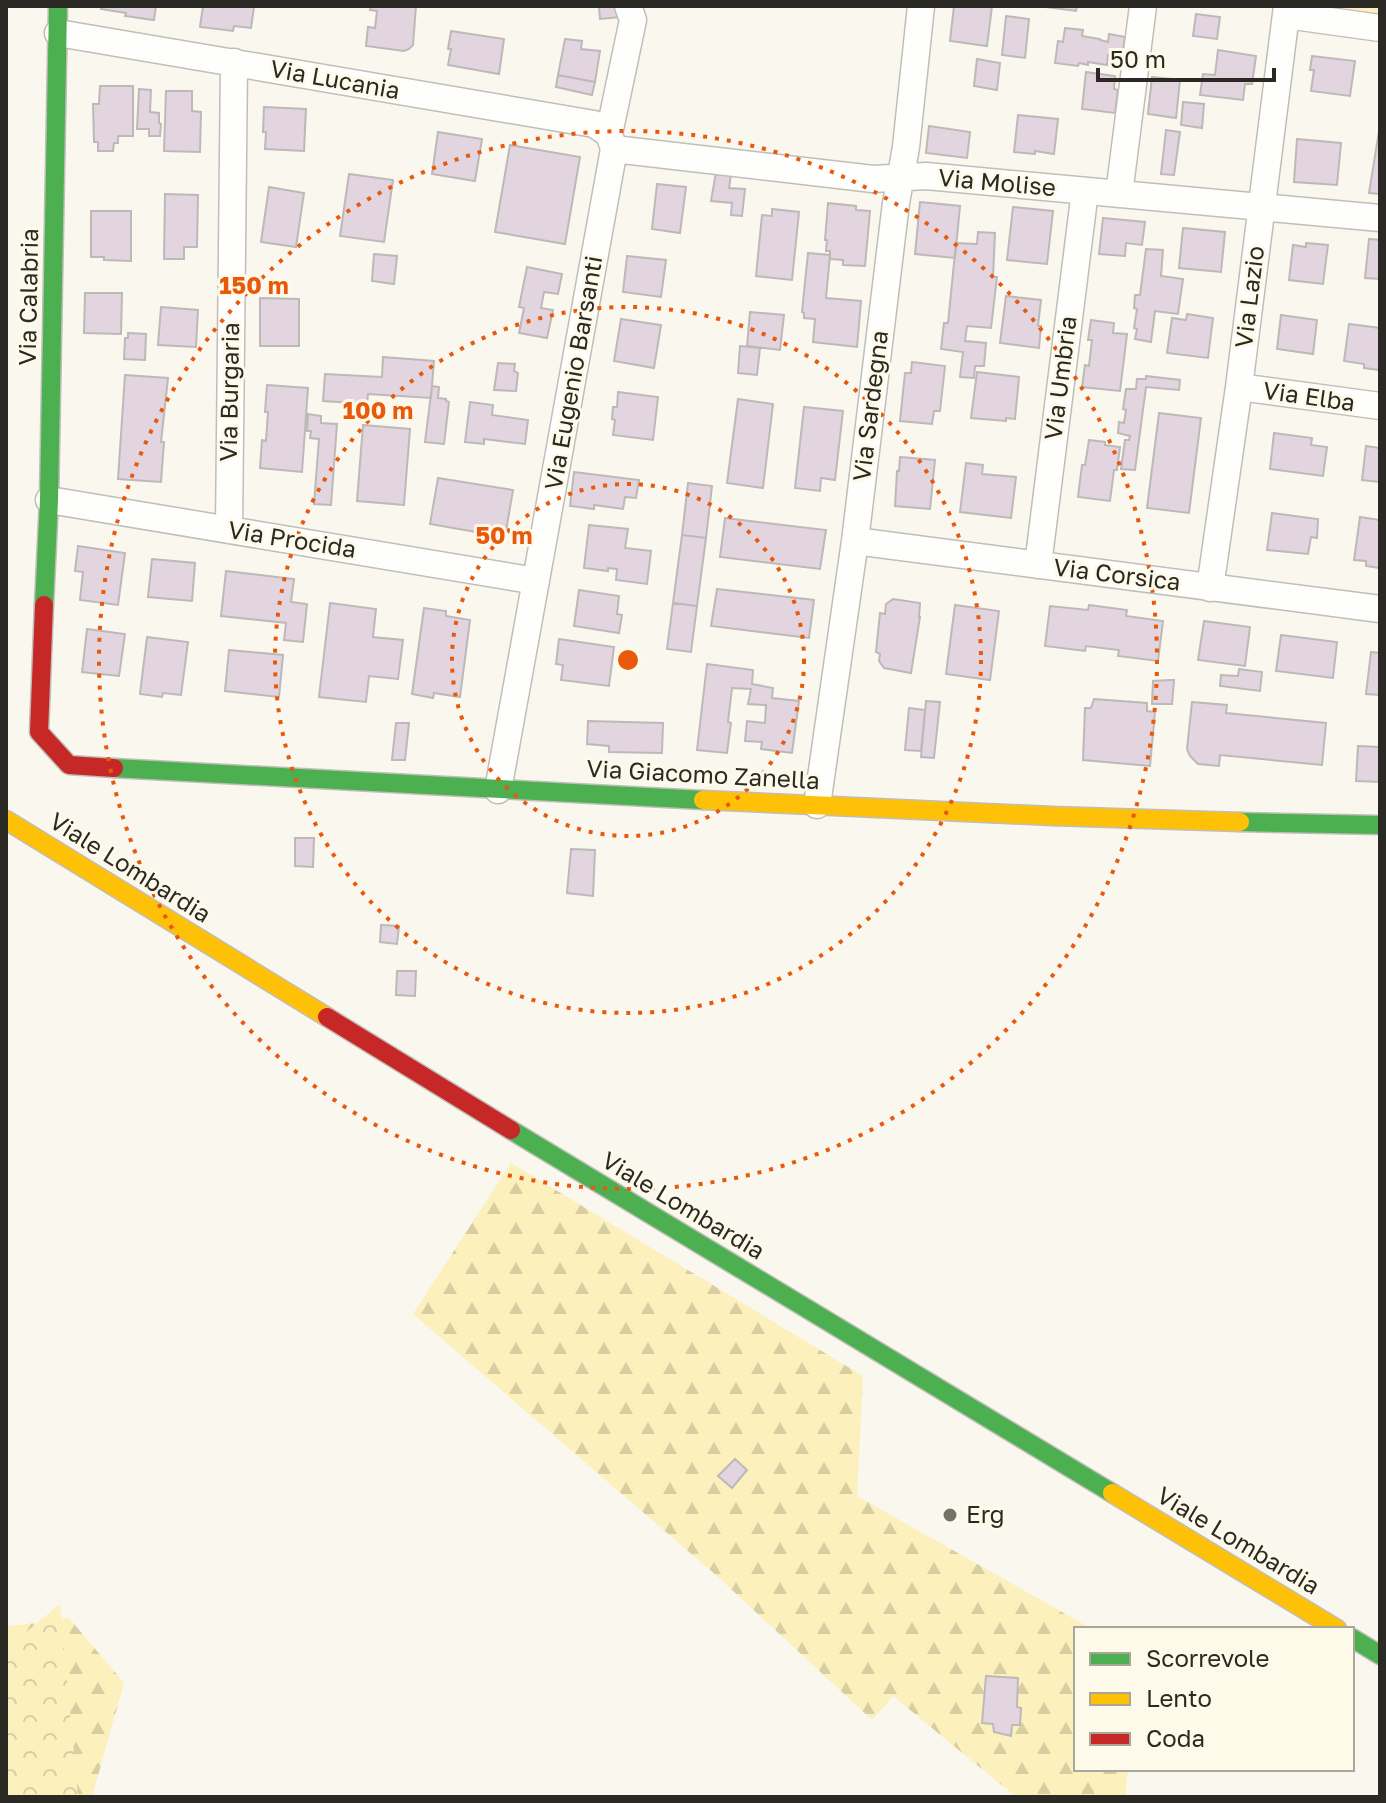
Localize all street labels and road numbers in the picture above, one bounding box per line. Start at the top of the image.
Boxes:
street label: Via Lucania [268,53,402,104]
street label: Via Molise [937,162,1057,201]
street label: Via Calabria [12,228,43,366]
street label: Via Lazio [1228,244,1269,350]
street label: Via Eugenio Barsanti [538,253,607,492]
street label: Via Umbria [1038,314,1082,442]
street label: Via Burgaria [213,322,244,462]
street label: Via Sardegna [846,329,893,483]
street label: Via Elba [1261,375,1357,416]
street label: Via Procida [226,514,358,563]
street label: Via Corsica [1052,551,1182,596]
street label: Via Giacomo Zanella [586,753,821,794]
street label: Viale Lombardia [45,805,217,928]
street label: Viale Lombardia [597,1145,770,1265]
street label: Viale Lombardia [1152,1480,1325,1600]

